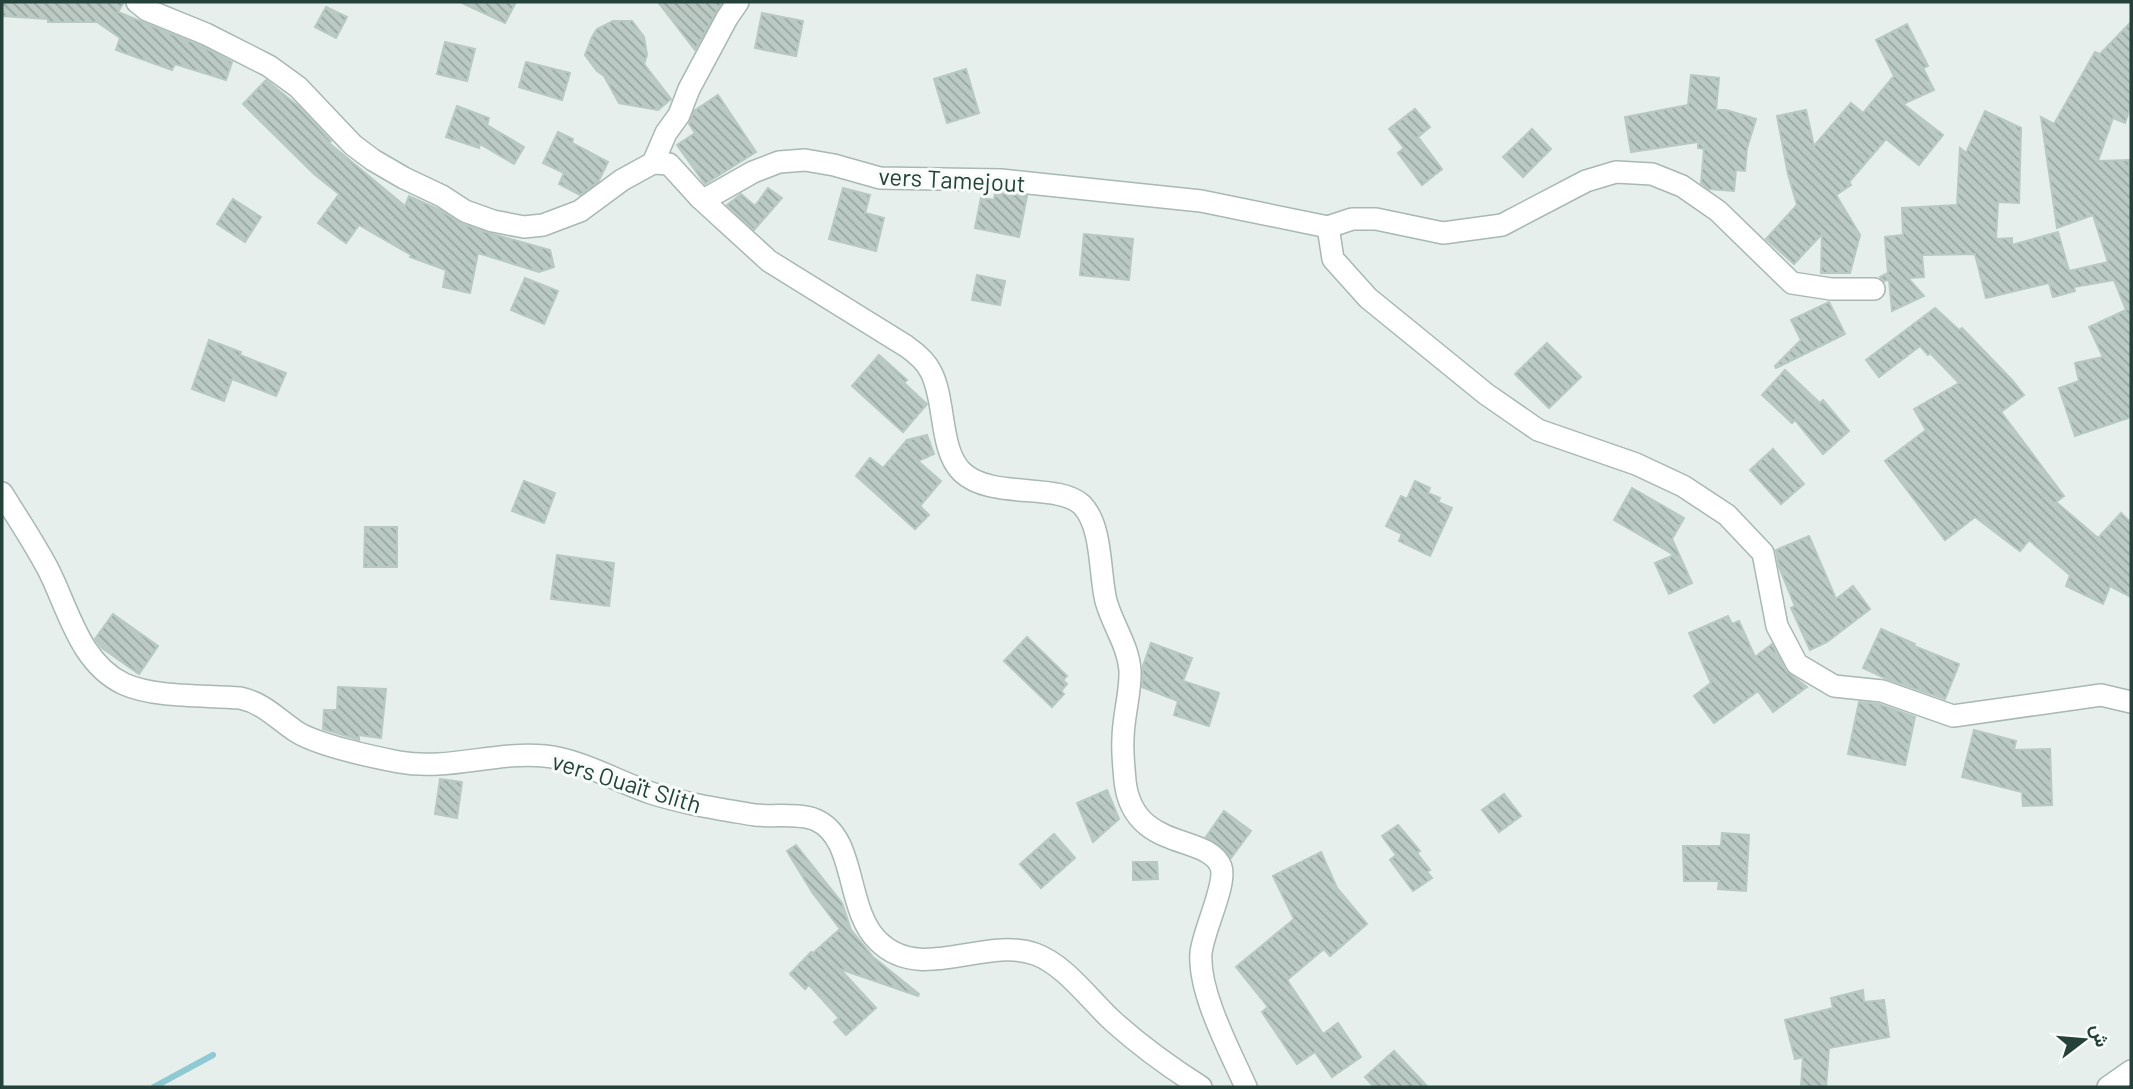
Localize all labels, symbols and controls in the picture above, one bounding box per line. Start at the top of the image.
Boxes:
street label: vers Tamejout [878,161,1026,197]
street label: vers Ouaït Slith [549,746,705,818]
north arrow [2049,1005,2119,1075]
text: ش [2086,1021,2115,1050]

